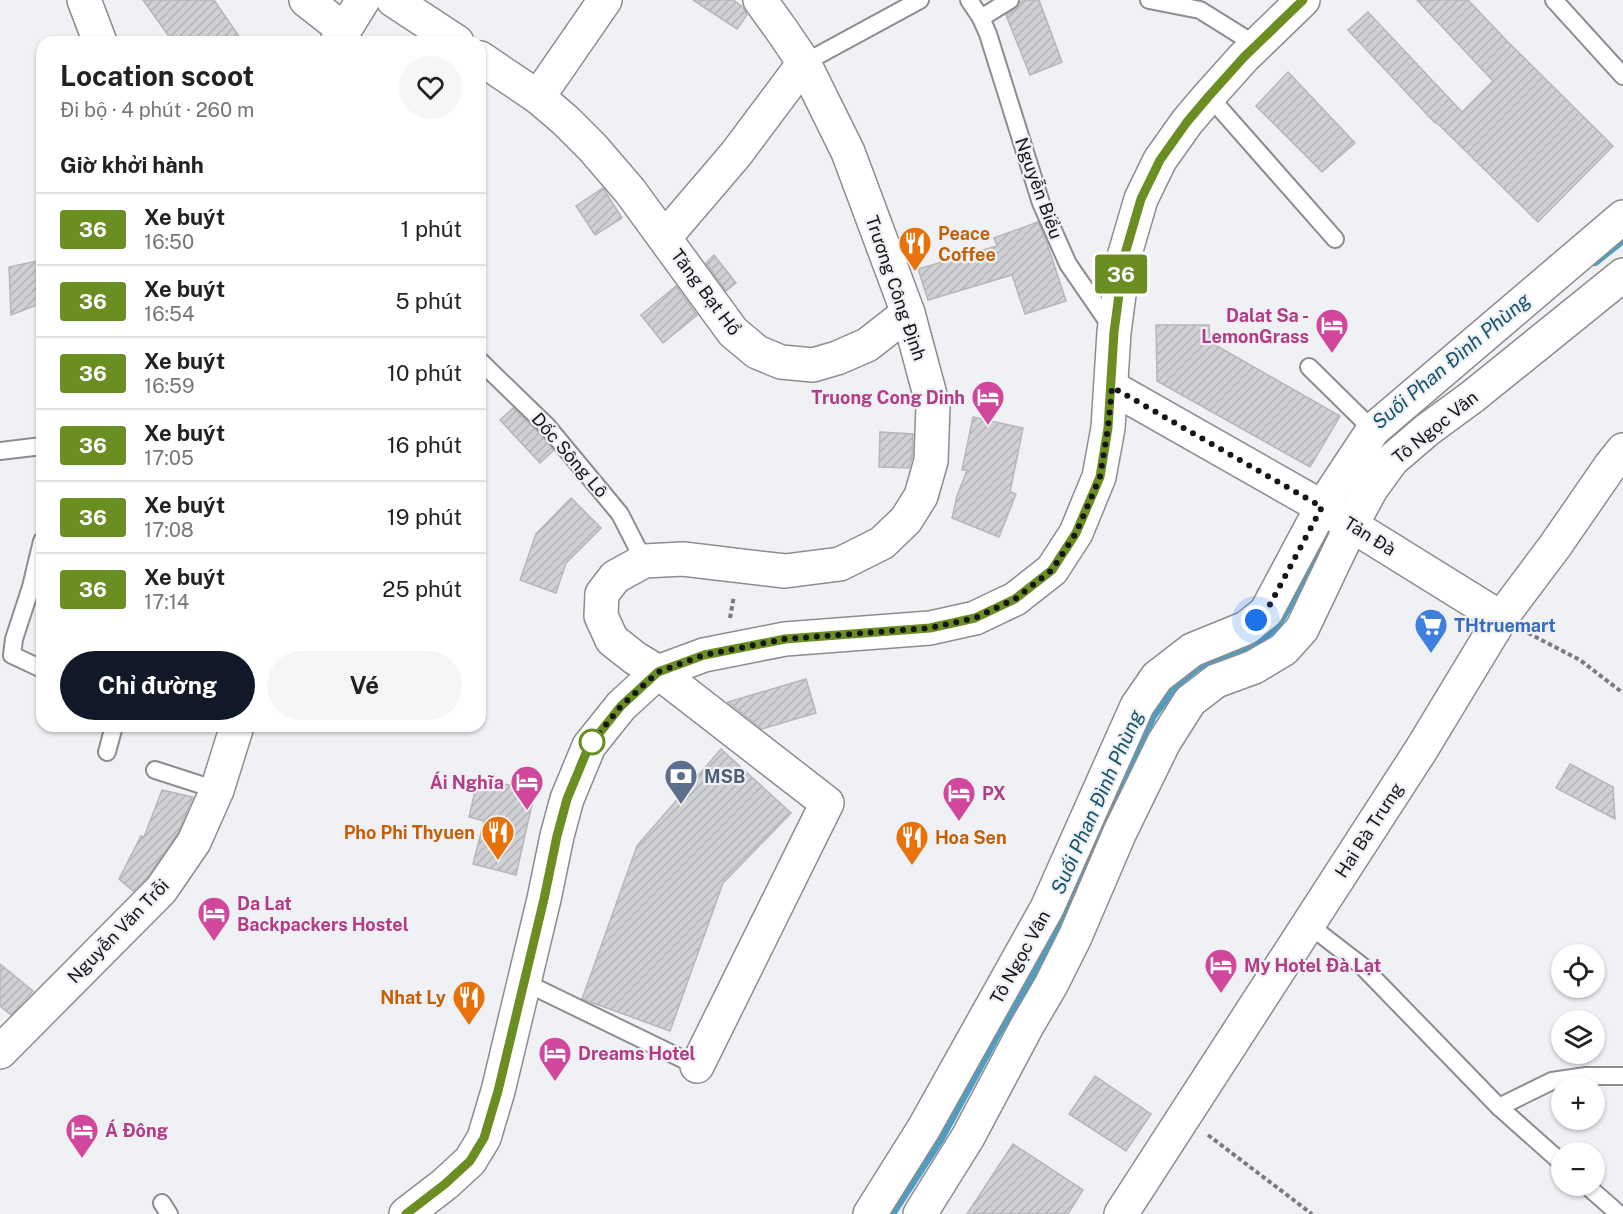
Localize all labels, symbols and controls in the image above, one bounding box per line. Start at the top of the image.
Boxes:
button: heart [399,56,462,119]
text: Location scoot [60,59,254,92]
text: Đi bộ · 4 phút · 260 m [60,98,254,122]
street label: Nguyễn Biểu [1011,134,1067,242]
text: Giờ khởi hành [60,152,204,178]
text: Xe buýt [144,204,225,230]
street label: Trương Công Định [861,213,931,363]
text: 1 phút [401,216,462,242]
text: 36 [79,217,107,242]
place label: Peace Coffee [938,223,996,265]
restaurant icon: Peace Coffee [897,225,933,272]
text: 16:50 [144,230,194,254]
street label: Tăng Bạt Hổ [667,245,745,339]
line badge: 36 [1094,254,1148,294]
text: 36 [1107,262,1135,287]
text: Xe buýt [144,276,225,302]
text: 5 phút [395,288,462,314]
water label: Suối Phan Đình Phùng [1367,288,1535,434]
text: 36 [79,289,107,314]
text: 16:54 [144,302,194,326]
place label: Dalat Sa - LemonGrass [1201,305,1309,347]
hotel icon: Dalat Sa - LemonGrass [1314,307,1350,354]
text: Xe buýt [144,348,225,374]
text: 10 phút [387,360,462,386]
text: 36 [79,361,107,386]
text: 16:59 [144,374,194,398]
hotel icon: Truong Cong Dinh [970,379,1006,426]
street label: Tô Ngọc Vân [1388,386,1482,468]
place label: Truong Cong Dinh [811,387,965,408]
street label: Dốc Sông Lô [528,408,612,502]
text: Xe buýt [144,420,225,446]
text: 16 phút [387,432,462,458]
text: 36 [79,433,107,458]
text: 17:05 [144,446,194,470]
text: Xe buýt [144,492,225,518]
text: 19 phút [387,504,462,530]
text: 36 [79,505,107,530]
street label: Tản Đà [1340,512,1400,560]
text: 17:08 [144,518,194,542]
text: Xe buýt [144,564,225,590]
text: 25 phút [382,576,462,602]
text: 36 [79,577,107,602]
text: 17:14 [144,590,189,614]
your location [1241,605,1271,635]
supermarket icon: THtruemart [1413,607,1449,654]
place label: THtruemart [1454,615,1556,636]
button: Chỉ đường [60,651,255,720]
button: Vé [267,651,462,720]
water label: Suối Phan Đình Phùng [1046,706,1149,898]
unlabelled marker [579,729,605,755]
bank icon: MSB [663,758,699,805]
hotel icon: Ái Nghĩa [509,764,545,811]
place label: MSB [704,766,745,787]
place label: Ái Nghĩa [430,771,504,793]
hotel icon: PX [941,775,977,822]
street label: Hai Bà Trưng [1330,778,1408,882]
place label: PX [982,783,1006,804]
restaurant icon: Pho Phi Thyuen [480,814,516,861]
restaurant icon: Hoa Sen [894,819,930,866]
place label: Pho Phi Thyuen [344,822,475,843]
place label: Hoa Sen [935,827,1007,848]
street label: Nguyễn Văn Trỗi [63,875,173,987]
place label: Da Lat Backpackers Hostel [237,893,409,935]
hotel icon: Da Lat Backpackers Hostel [196,895,232,942]
street label: Tô Ngọc Vân [986,907,1054,1007]
map controls [1551,944,1605,1196]
button: locate [1551,944,1605,998]
hotel icon: My Hotel Đà Lạt [1203,947,1239,994]
place label: My Hotel Đà Lạt [1244,955,1381,976]
restaurant icon: Nhat Ly [451,979,487,1026]
place label: Nhat Ly [380,987,446,1008]
button: layers [1551,1010,1605,1064]
hotel icon: Dreams Hotel [537,1035,573,1082]
place label: Dreams Hotel [578,1043,696,1064]
button: + [1551,1076,1605,1130]
hotel icon: Á Đông [64,1112,100,1159]
place label: Á Đông [105,1119,168,1141]
button: − [1551,1142,1605,1196]

